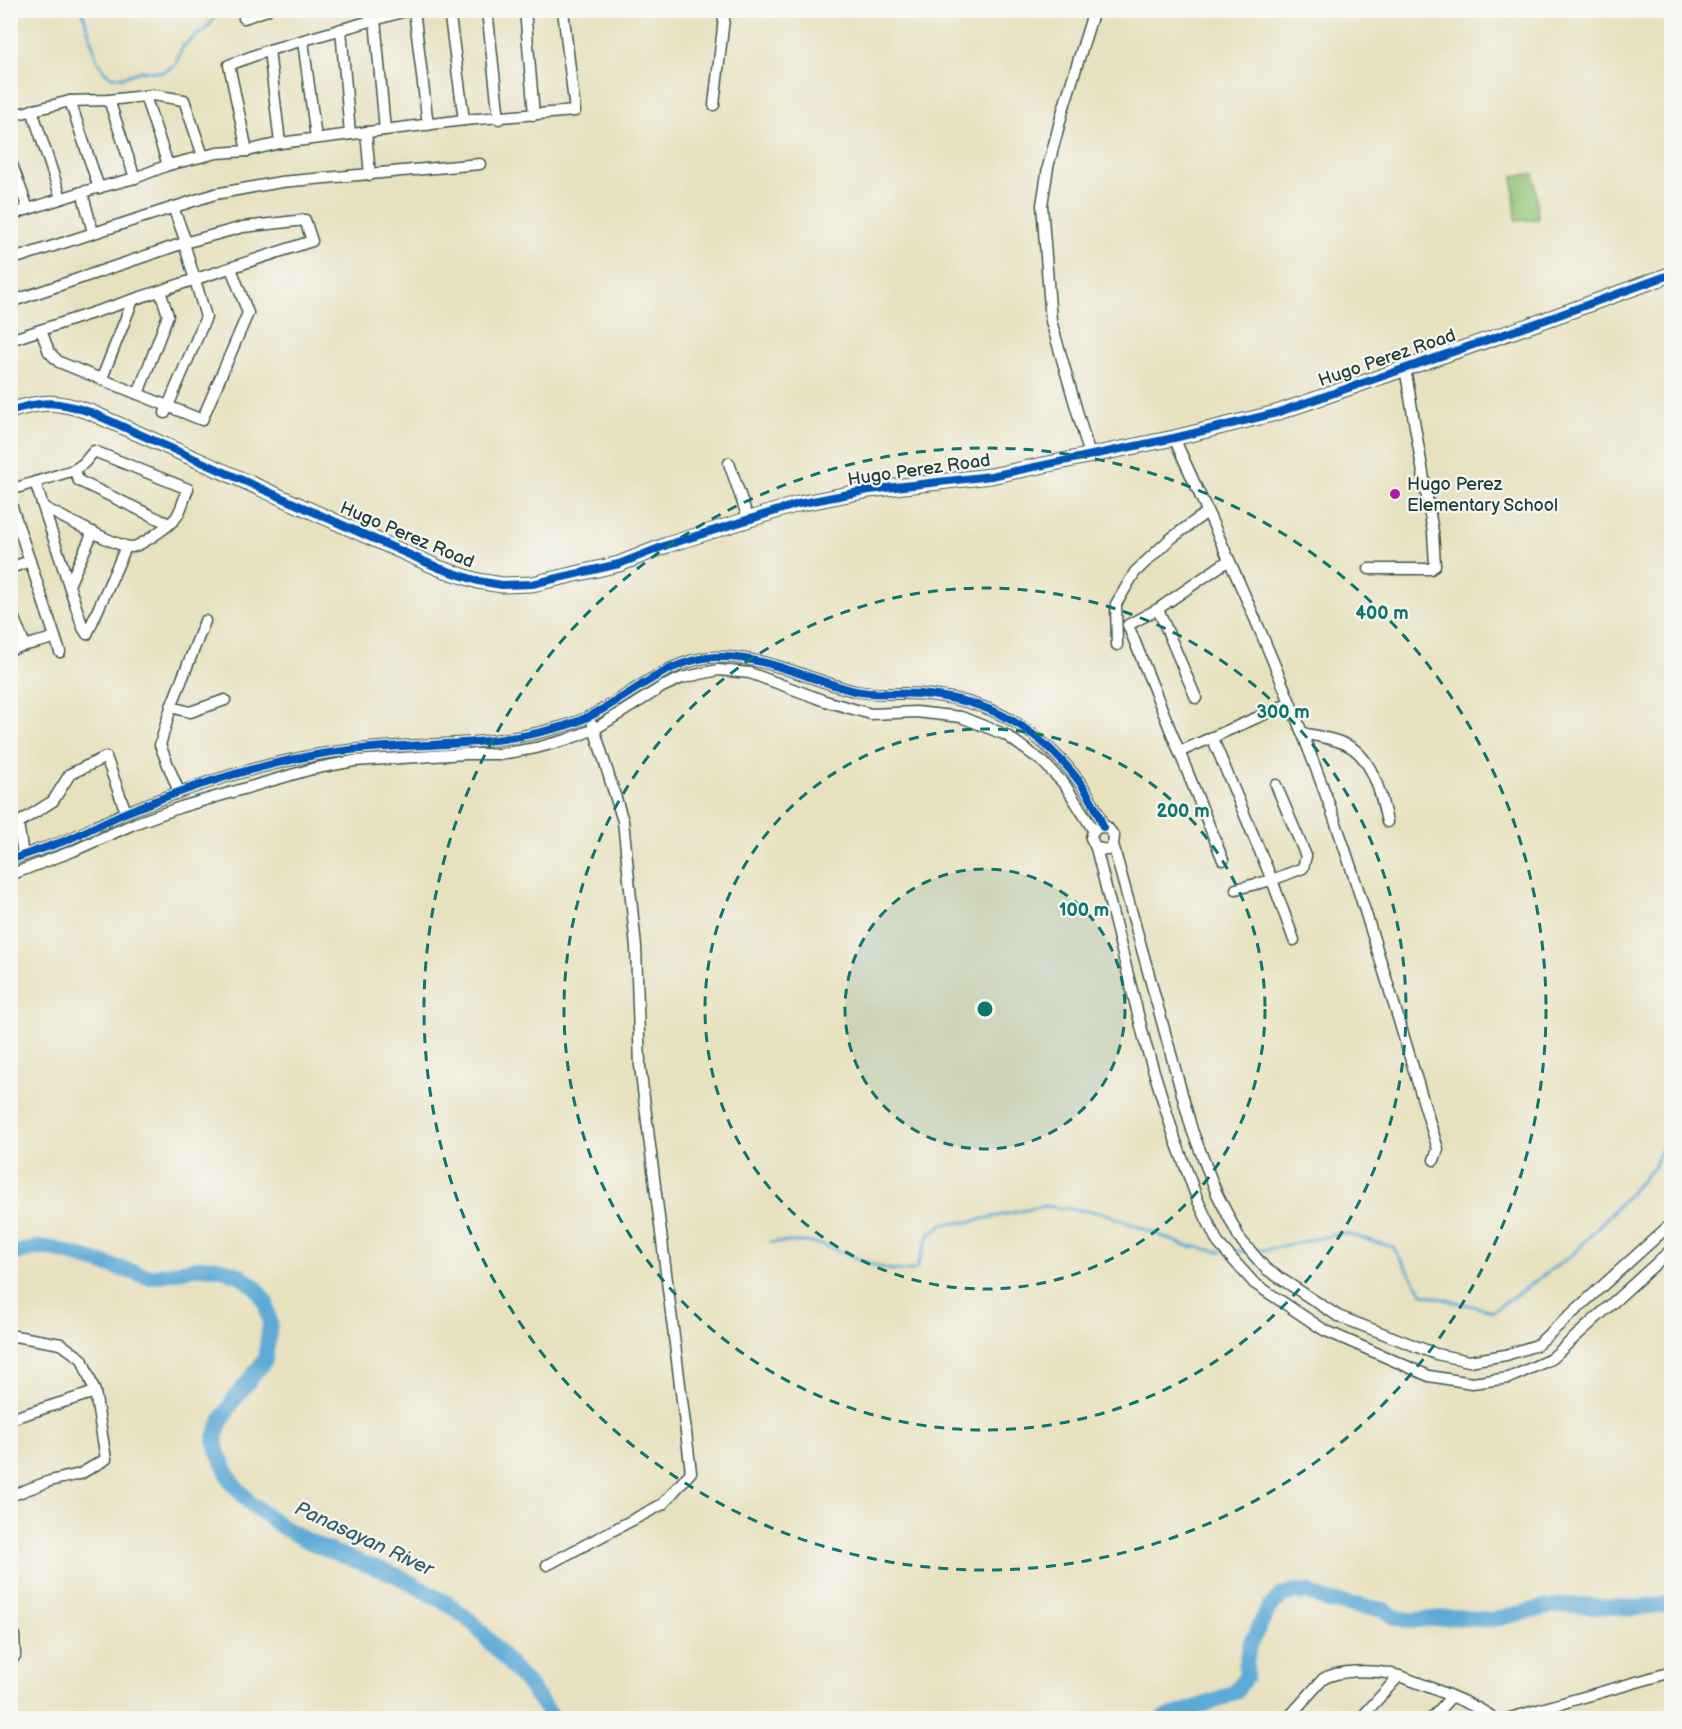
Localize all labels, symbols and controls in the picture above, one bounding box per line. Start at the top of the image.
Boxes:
street label: Hugo Perez Road [1316,325,1458,391]
street label: Hugo Perez Road [846,450,992,490]
place label: Hugo Perez Elementary School [1407,474,1558,516]
marker: Hugo Perez Elementary School [1388,487,1402,501]
street label: Hugo Perez Road [337,497,477,573]
text: 400 m [1355,603,1409,624]
text: 300 m [1256,702,1310,723]
text: 200 m [1156,801,1210,822]
text: 100 m [1059,900,1109,921]
centre of rings [975,999,995,1019]
water label: Panasayan River [291,1496,439,1582]

